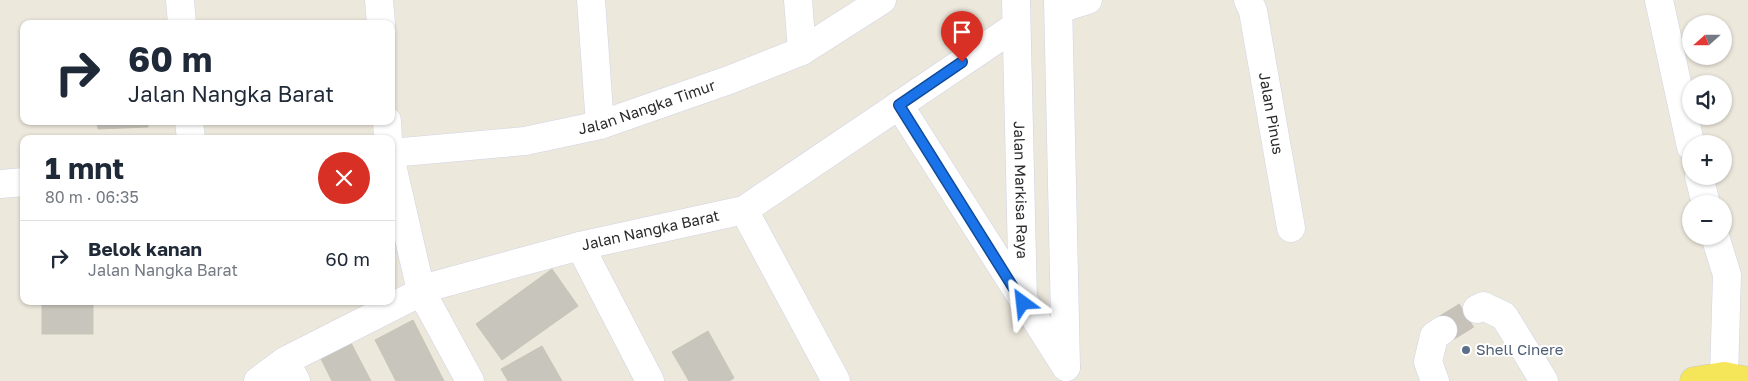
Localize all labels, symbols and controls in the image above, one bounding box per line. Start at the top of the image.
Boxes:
pin [941,11,983,62]
north arrow [1682,15,1732,65]
map controls [1682,15,1732,245]
icon: arrive [948,18,976,46]
text: 60 m [128,38,212,80]
icon: right [45,40,110,105]
street label: Jalan Pinus [1256,71,1288,156]
street label: Jalan Nangka Timur [576,75,718,137]
button: sound [1682,75,1732,125]
text: Jalan Nangka Barat [128,80,334,107]
street label: Jalan Markisa Raya [1011,121,1032,259]
button: + [1682,135,1732,185]
text: 1 mnt [45,150,124,186]
button: close [318,152,370,204]
text: 80 m · 06:35 [45,187,139,207]
button: − [1682,195,1732,245]
street label: Jalan Nangka Barat [580,206,721,253]
text: Belok kanan [88,237,202,260]
icon: right [45,244,73,272]
text: 60 m [325,247,370,270]
text: Jalan Nangka Barat [88,260,238,280]
position arrow [996,276,1048,328]
place label: Shell Cinere [1476,340,1564,358]
marker: Shell Cinere [1460,344,1472,356]

